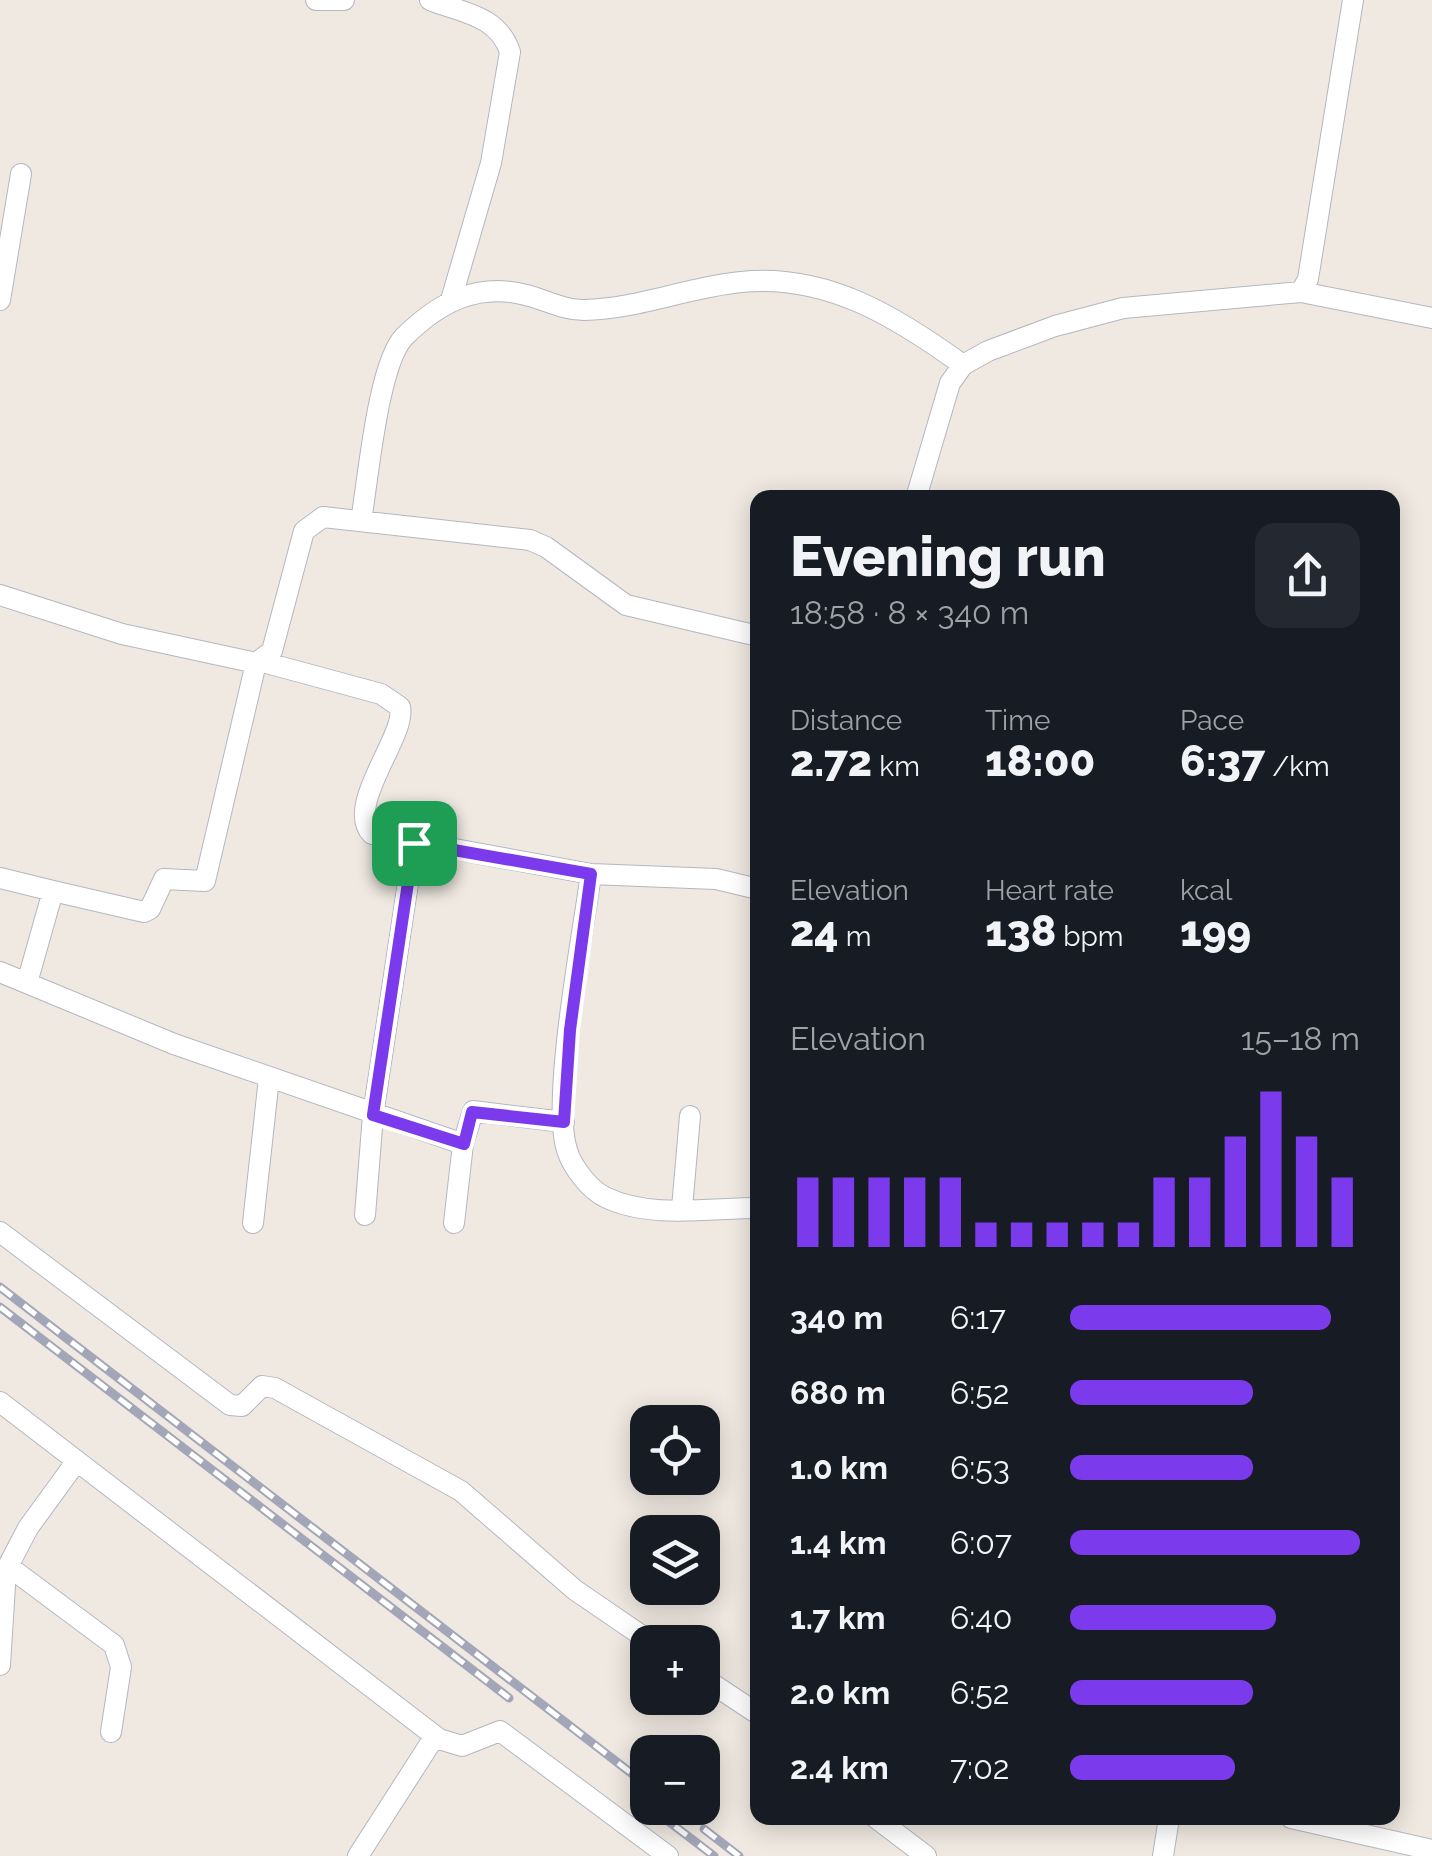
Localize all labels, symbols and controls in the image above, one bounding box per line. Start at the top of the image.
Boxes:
button: share [1255,523,1360,628]
text: Evening run [790,524,1106,589]
text: 18:58 · 8 × 340 m [790,594,1029,631]
text: Distance [790,704,902,737]
text: Time [985,704,1050,737]
text: Pace [1180,704,1244,737]
text: 2.72 [790,737,872,786]
text: 18:00 [985,737,1095,786]
text: 6:37 [1180,737,1265,786]
text: km [872,750,920,783]
text: /km [1265,750,1330,783]
pin [372,801,457,886]
icon: arrive [387,816,442,871]
text: Elevation [790,874,909,907]
text: Heart rate [985,874,1114,907]
text: kcal [1180,874,1232,907]
text: 24 [790,907,839,956]
text: 138 [985,907,1056,956]
text: 199 [1180,907,1251,956]
text: m [839,920,872,953]
text: bpm [1056,920,1124,953]
text: Elevation [790,1020,926,1057]
text: 15–18 m [1241,1020,1360,1057]
text: 340 m [790,1299,883,1336]
text: 6:17 [950,1299,1006,1336]
text: 680 m [790,1374,886,1411]
text: 6:52 [950,1374,1009,1411]
map controls [630,1405,720,1825]
button: locate [630,1405,720,1495]
text: 1.0 km [790,1449,888,1486]
text: 6:53 [950,1449,1010,1486]
button: layers [630,1515,720,1605]
text: 1.4 km [790,1524,887,1561]
text: 6:07 [950,1524,1012,1561]
text: 1.7 km [790,1599,886,1636]
text: 6:40 [950,1599,1012,1636]
button: + [630,1625,720,1715]
text: 2.0 km [790,1674,890,1711]
text: 6:52 [950,1674,1009,1711]
button: − [630,1735,720,1825]
text: 2.4 km [790,1749,889,1786]
text: 7:02 [950,1749,1009,1786]

